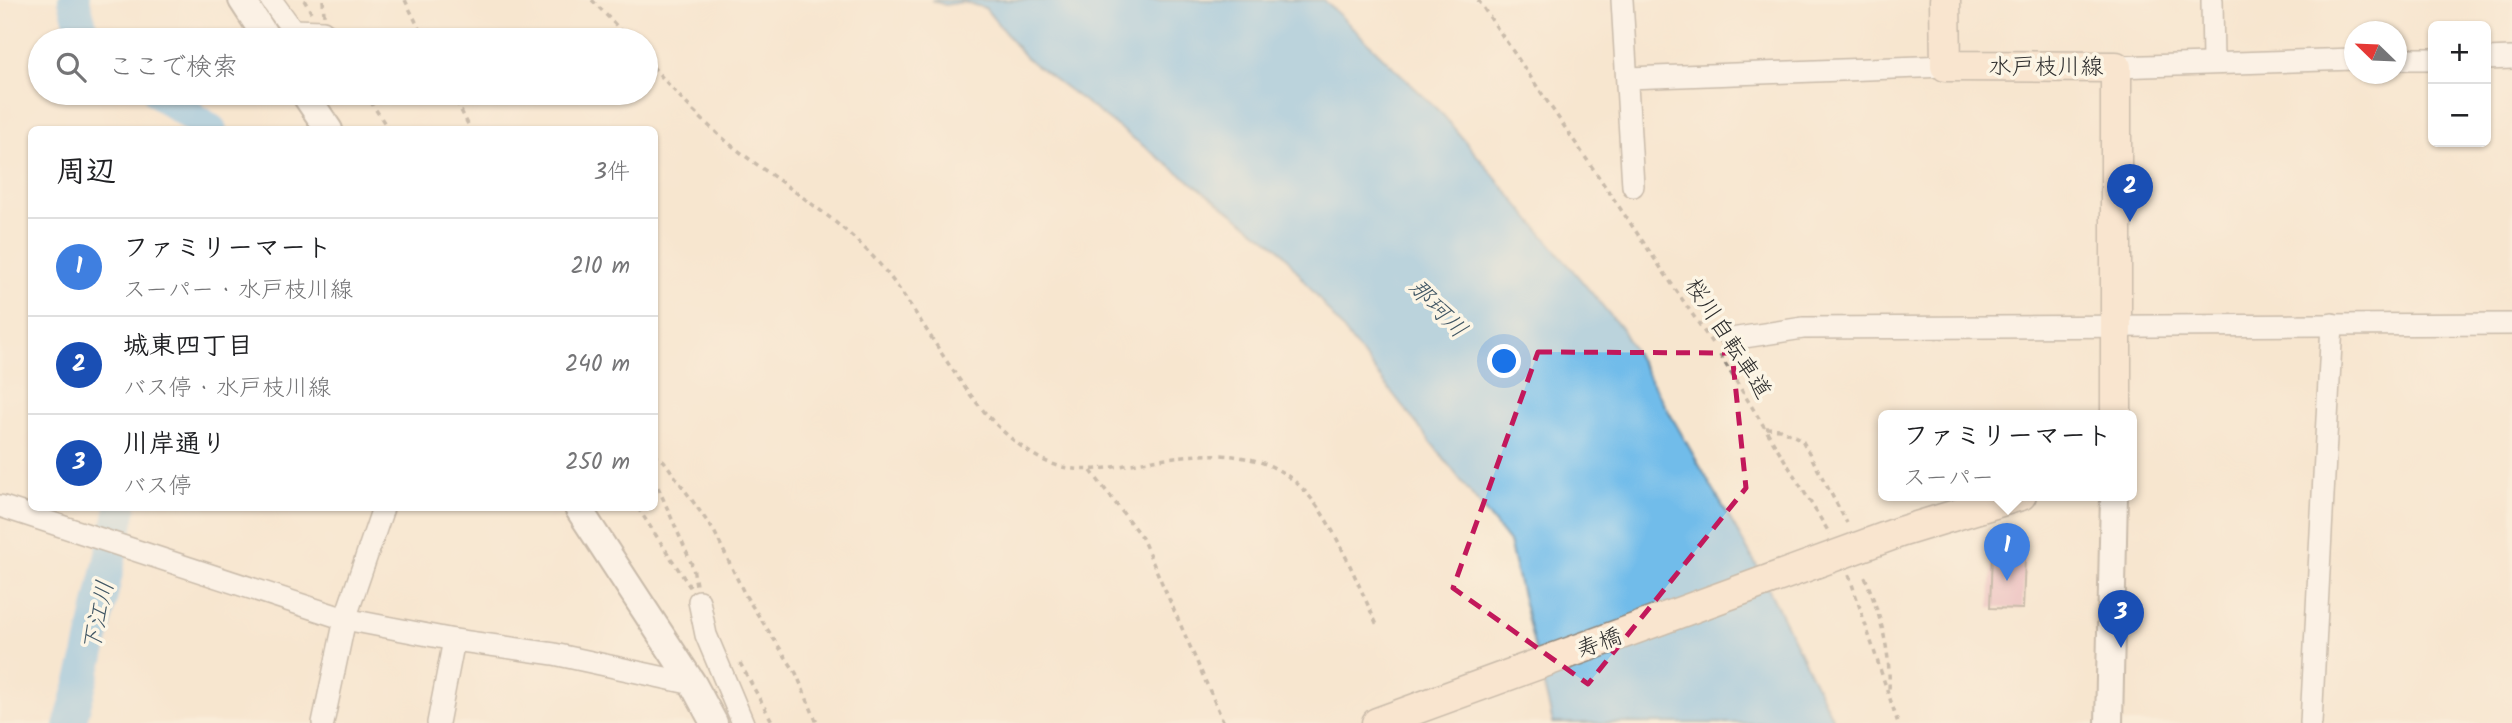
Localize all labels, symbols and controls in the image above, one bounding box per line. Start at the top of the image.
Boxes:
north arrow [2344,21,2407,84]
map controls [2428,21,2491,147]
button: + [2428,21,2491,84]
search box [28,28,658,105]
text: ここで検索 [108,47,238,89]
icon: search [52,48,90,86]
street label: 水戸枝川線 [1989,50,2104,86]
button: − [2428,84,2491,147]
text: 周辺 [56,149,116,197]
text: 3件 [594,155,630,191]
pin: 2 [2107,164,2153,222]
text: ファミリーマート [123,228,332,270]
text: 1 [76,249,82,285]
text: 210 m [570,249,630,285]
water label: 那珂川 [1398,270,1476,348]
street label: 桜川自転車道 [1675,271,1780,407]
text: スーパー · 水戸枝川線 [123,273,353,309]
text: 城東四丁目 [123,326,253,368]
your location [1487,344,1521,378]
text: 2 [72,347,86,383]
text: 240 m [565,347,630,383]
text: バス停 · 水戸枝川線 [123,371,331,407]
popup [1878,410,2137,501]
text: ファミリーマート [1903,416,2112,458]
text: 川岸通り [123,424,227,466]
text: 3 [73,445,85,481]
text: 250 m [565,445,630,481]
text: スーパー [1903,461,1994,497]
text: バス停 [123,469,192,505]
pin: 1 [1984,523,2030,581]
water label: 下江川 [73,577,126,656]
pin: 3 [2098,590,2144,648]
street label: 寿橋 [1572,619,1627,669]

